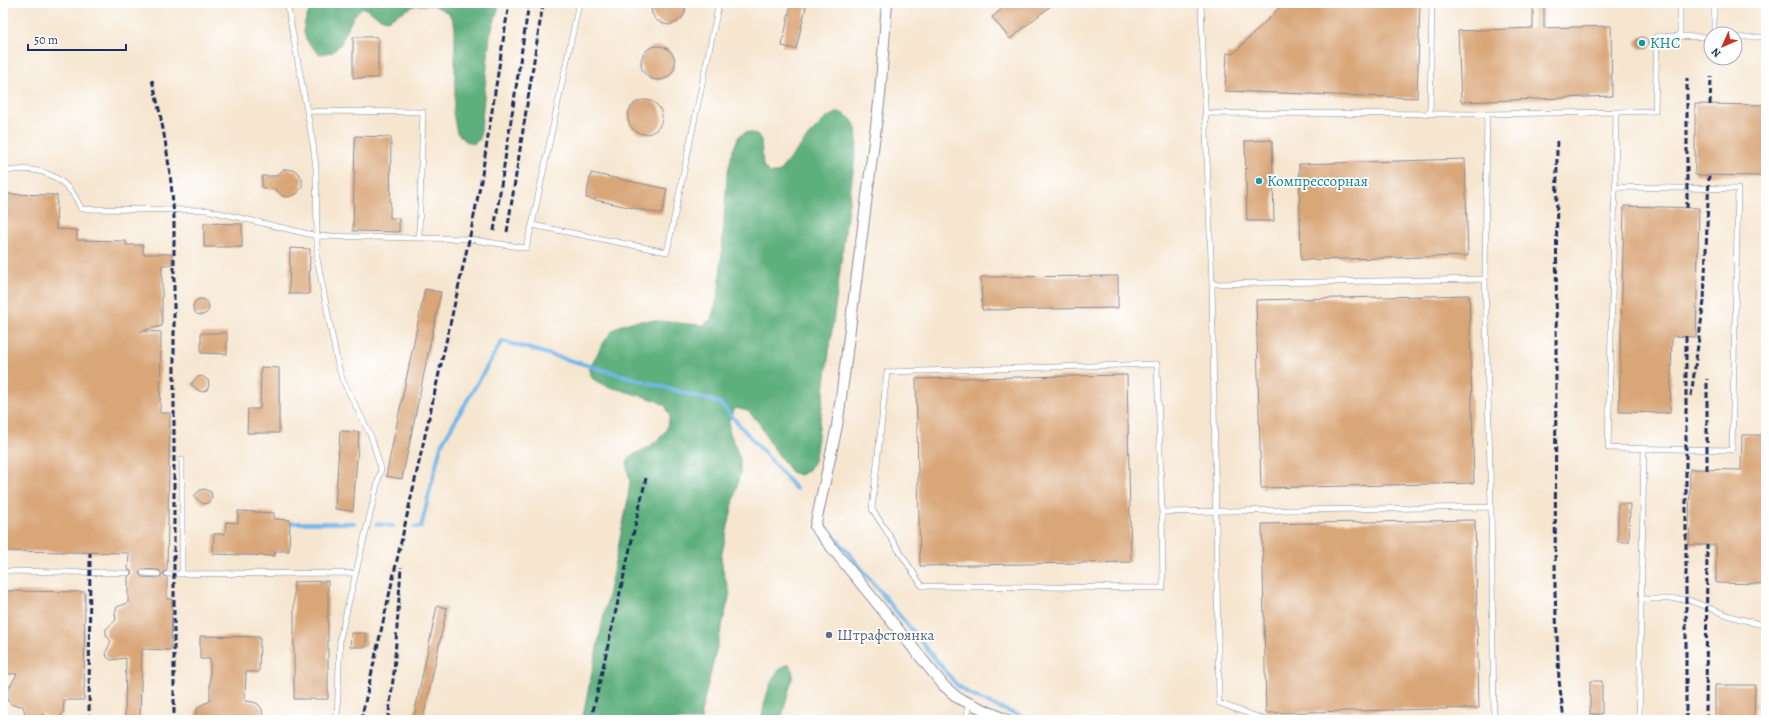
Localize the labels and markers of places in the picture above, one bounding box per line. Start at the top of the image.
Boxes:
place label: КНС [1650,33,1680,53]
marker: КНС [1637,38,1647,48]
place label: Компрессорная [1267,171,1368,191]
marker: Компрессорная [1254,176,1264,186]
place label: Штрафстоянка [837,625,934,645]
marker: Штрафстоянка [824,630,834,640]

